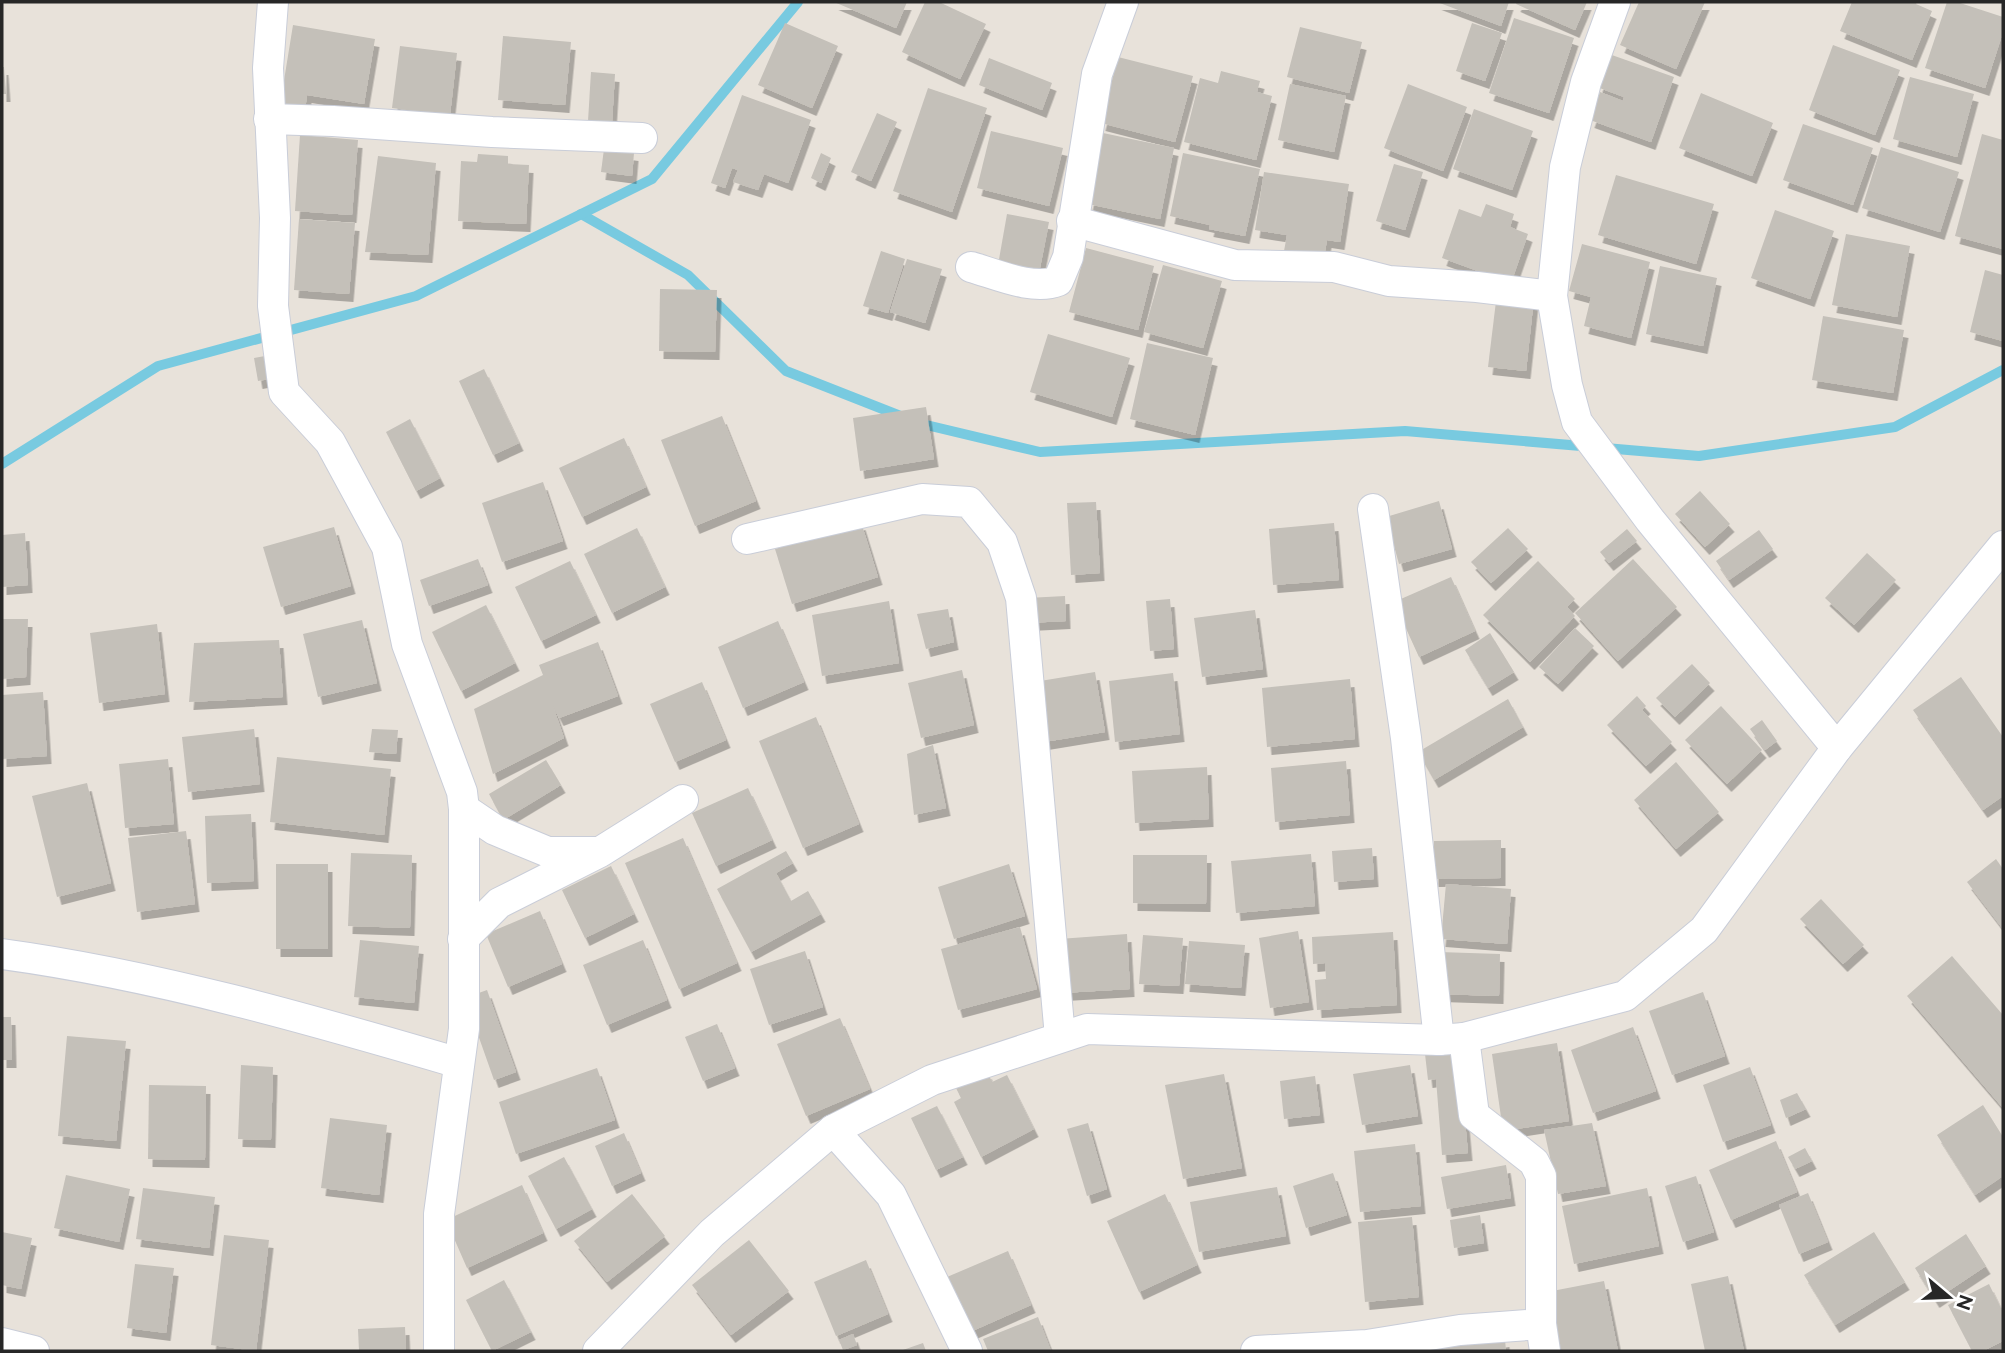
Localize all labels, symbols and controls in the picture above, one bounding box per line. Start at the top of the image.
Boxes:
north arrow [1914,1262,1984,1332]
text: N [1952,1292,1978,1313]

